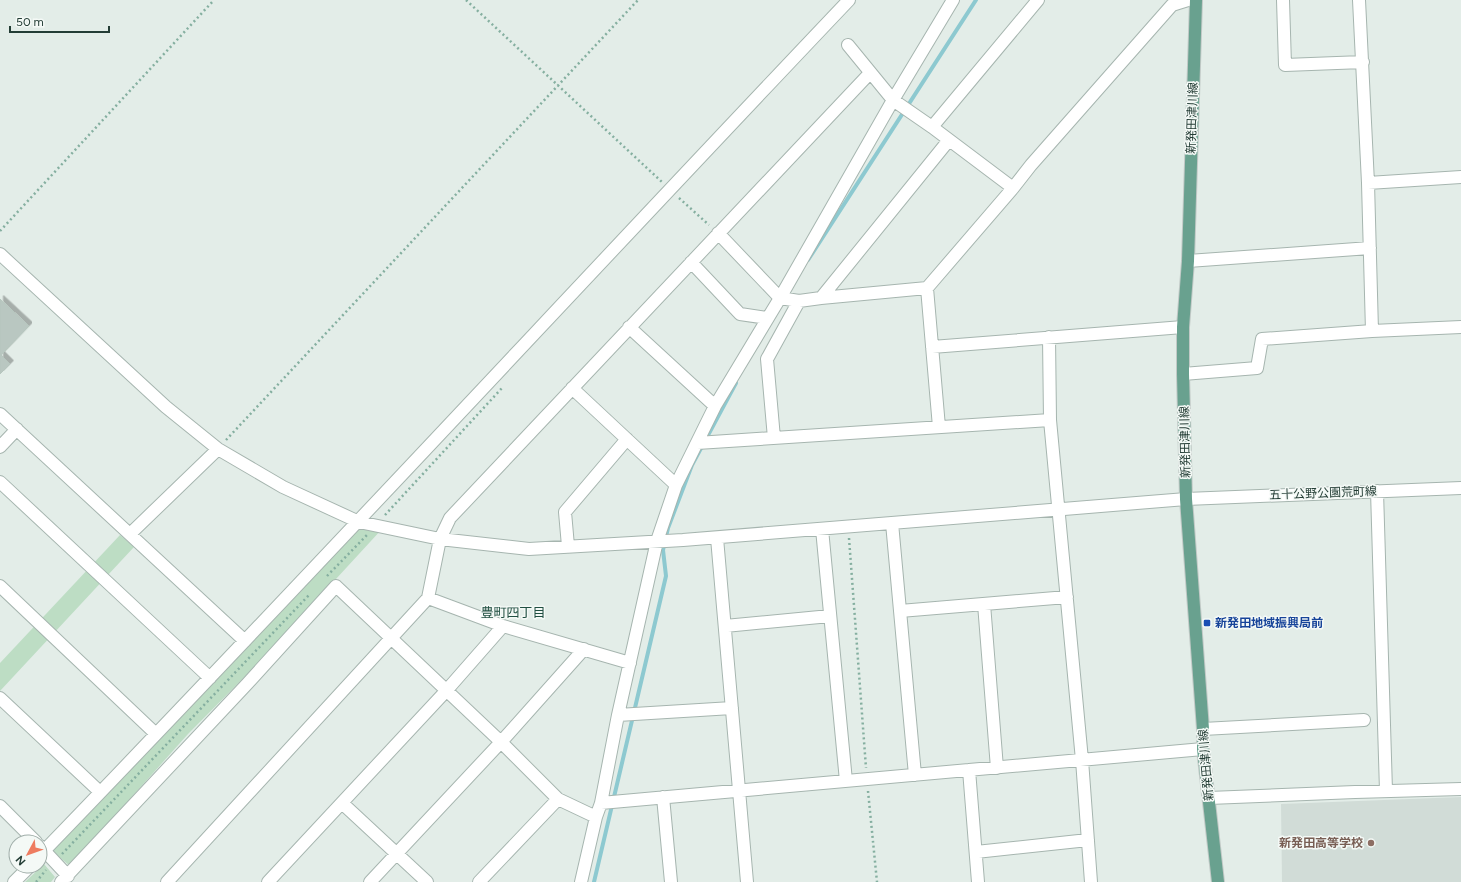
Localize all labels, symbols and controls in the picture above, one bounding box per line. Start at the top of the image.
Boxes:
scale bar [10,8,109,34]
text: 50 m [16,15,44,29]
street label: 新発田津川線 [1184,82,1200,154]
street label: 新発田津川線 [1177,406,1193,478]
street label: 五十公野公園荒町線 [1269,484,1377,502]
district label: 豊町四丁目 [480,605,546,620]
place label: 新発田地域振興局前 [1215,616,1323,630]
marker: 新発田地域振興局前 [1202,618,1212,628]
street label: 新発田津川線 [1196,729,1216,801]
north arrow [8,834,48,874]
place label: 新発田高等学校 [1279,836,1363,850]
marker: 新発田高等学校 [1366,838,1376,848]
text: N [13,853,29,868]

